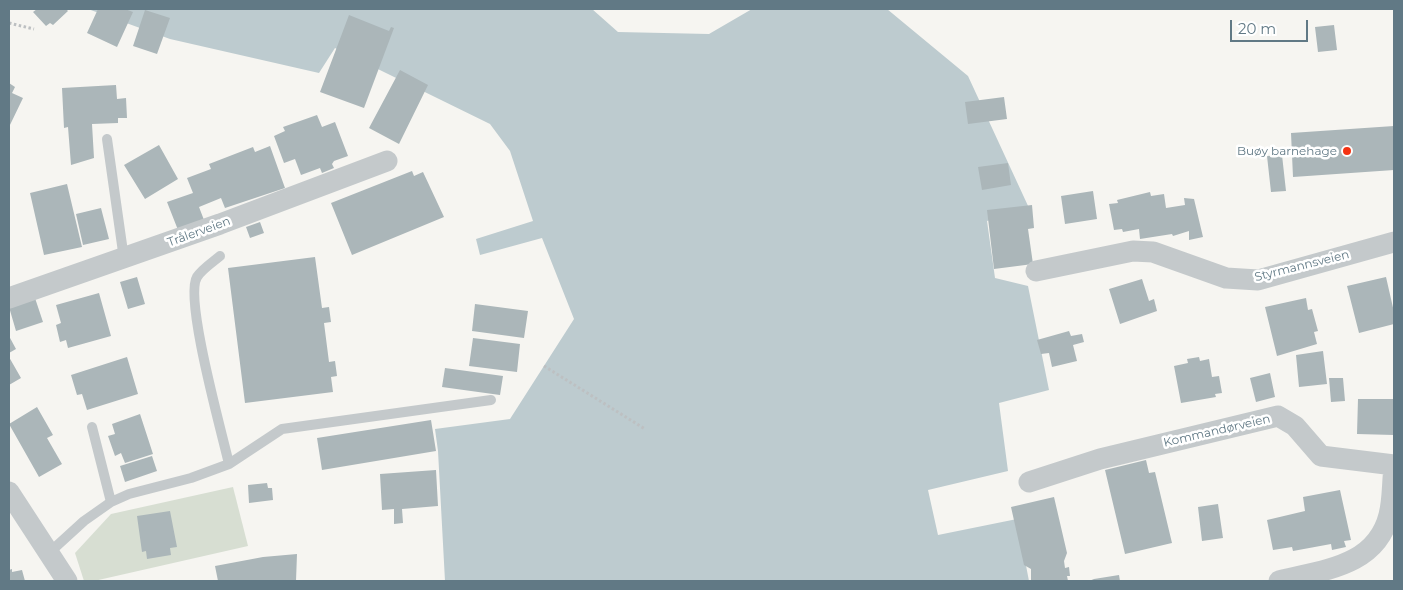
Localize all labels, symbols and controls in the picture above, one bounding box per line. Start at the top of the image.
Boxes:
scale bar [1233,10,1310,42]
text: 20 m [1238,19,1276,38]
place label: Buøy barnehage [1237,144,1337,158]
marker: Buøy barnehage [1341,145,1353,157]
street label: Trålerveien [166,214,232,250]
street label: Styrmannsveien [1253,247,1351,285]
street label: Kommandørveien [1162,412,1272,450]

